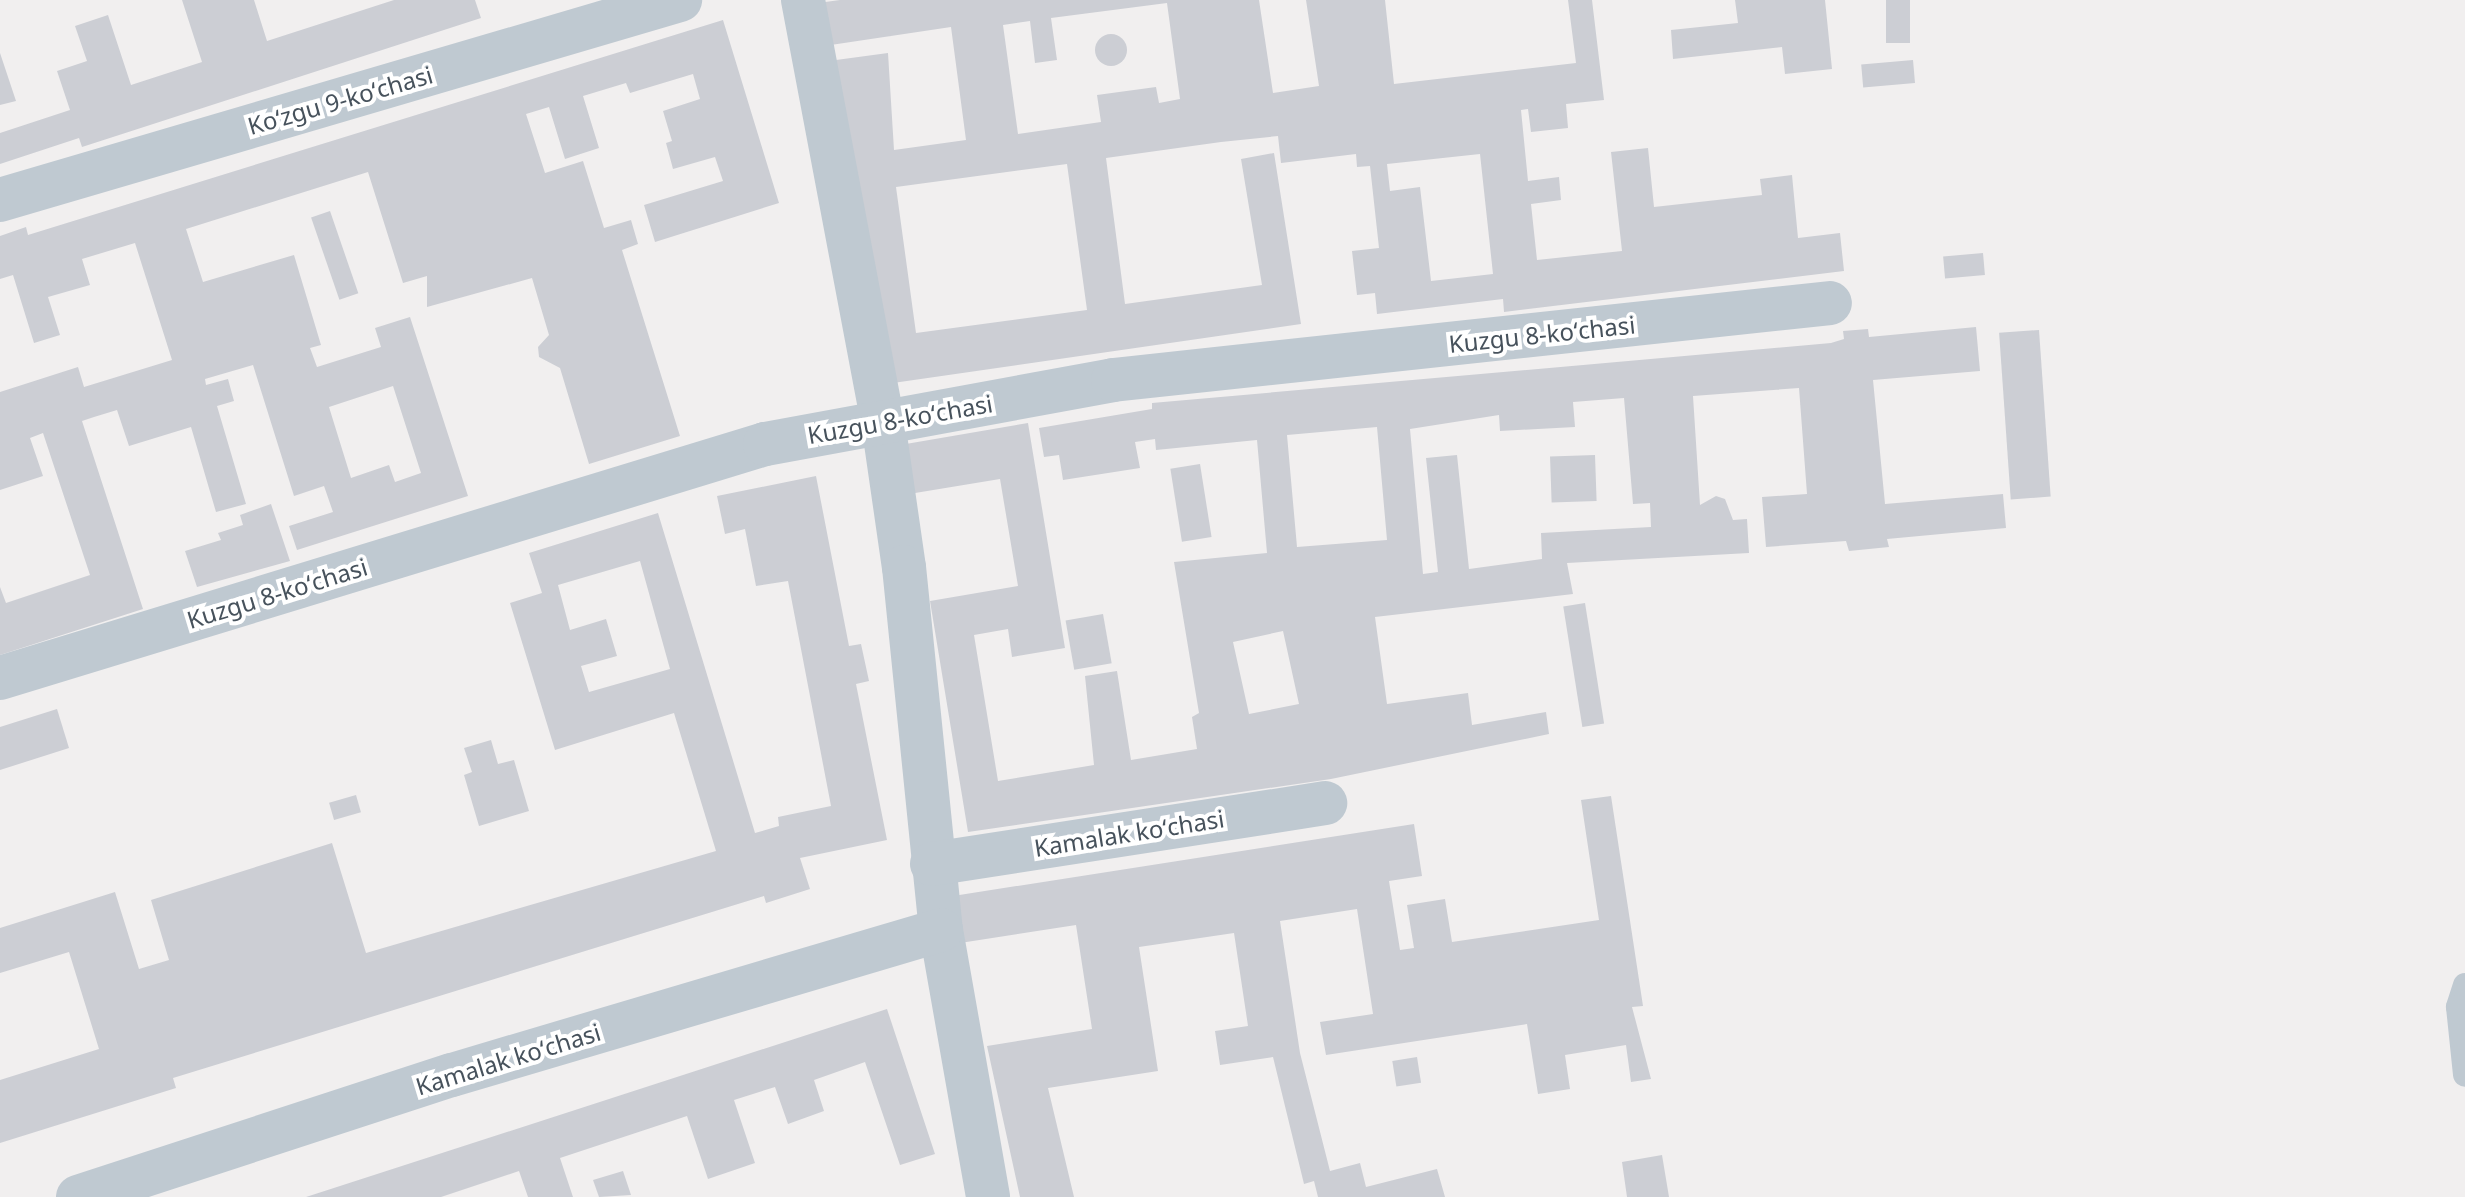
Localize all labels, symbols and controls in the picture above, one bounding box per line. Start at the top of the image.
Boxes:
street label: Koʻzgu 9-koʻchasi [244,60,436,140]
street label: Kuzgu 8-koʻchasi [1447,310,1637,358]
street label: Kuzgu 8-koʻchasi [805,389,995,449]
street label: Kuzgu 8-koʻchasi [183,552,371,634]
street label: Kamalak koʻchasi [1032,804,1226,862]
street label: Kamalak koʻchasi [412,1017,604,1101]

